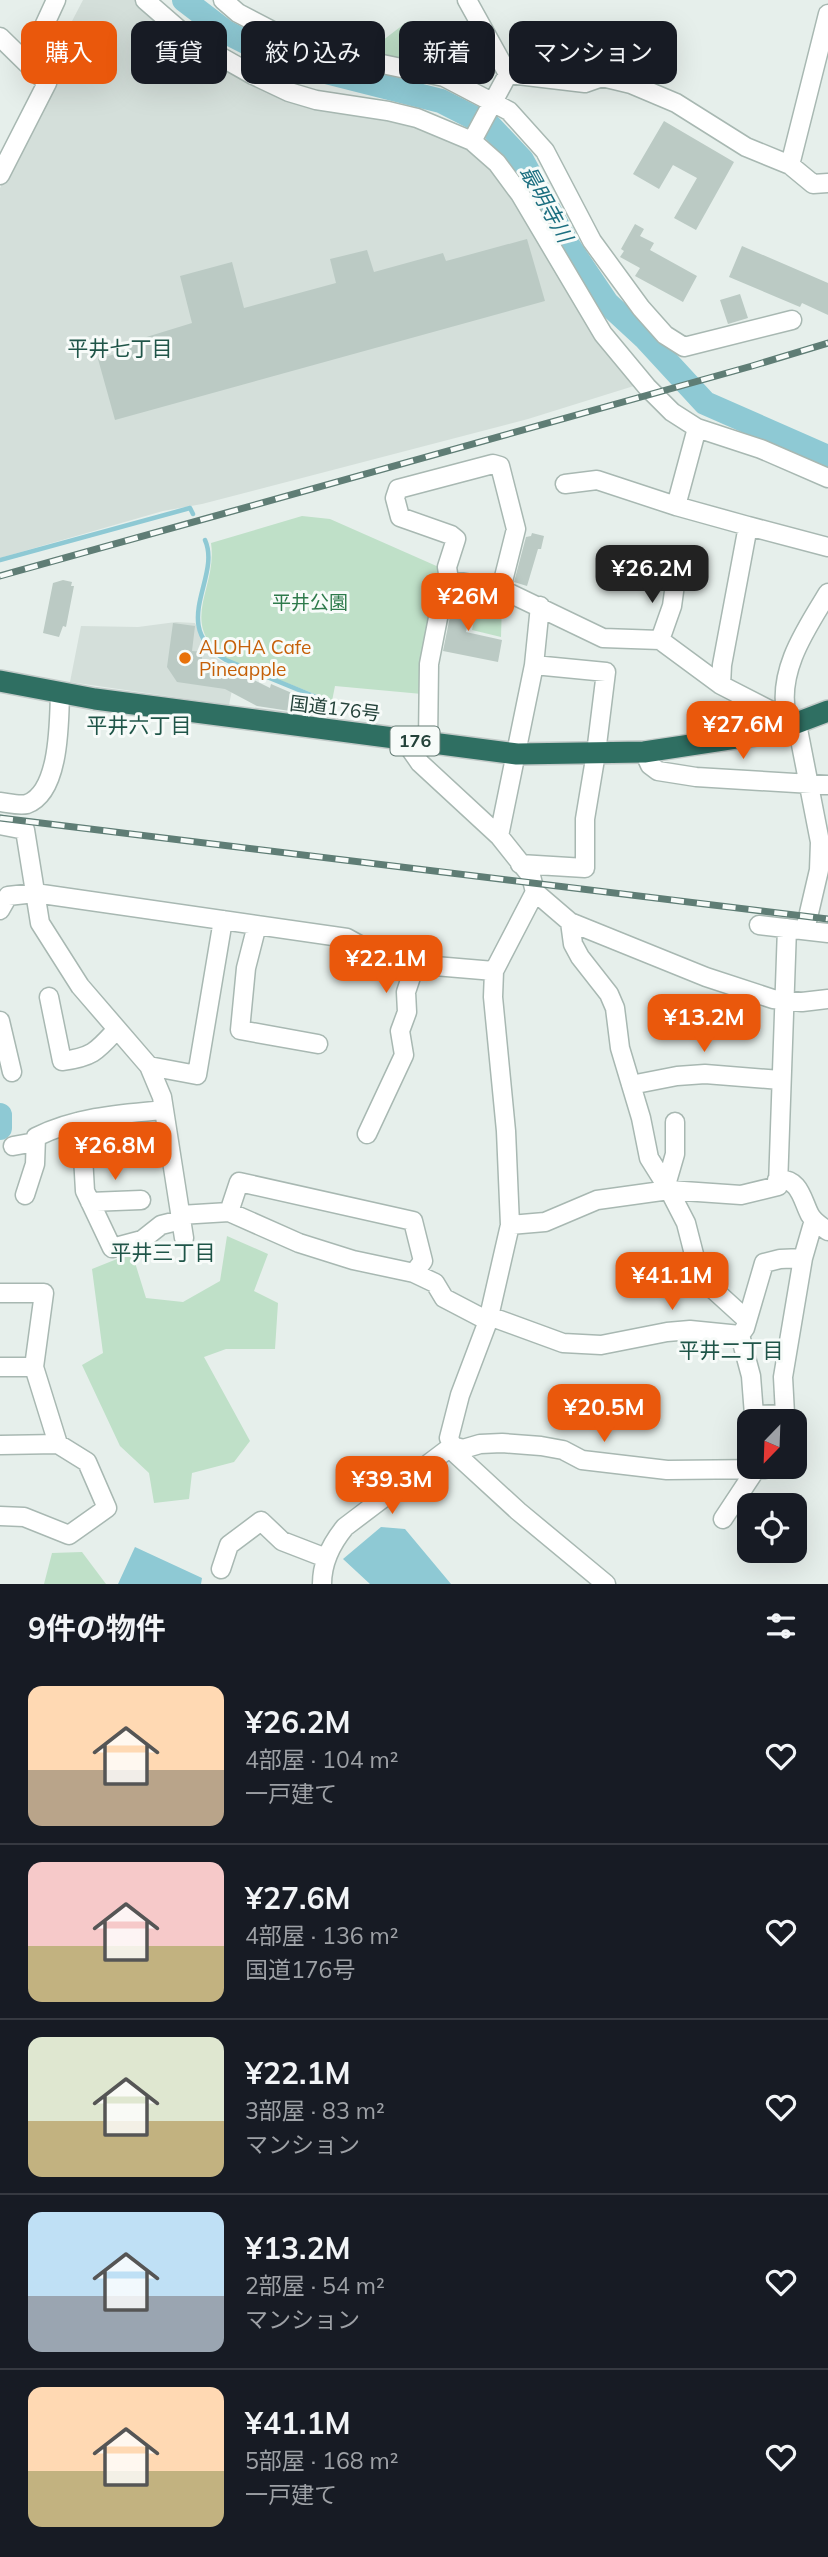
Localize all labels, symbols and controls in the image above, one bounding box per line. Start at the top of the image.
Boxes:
chip: 購入 [21,21,117,84]
chip: 賃貸 [131,21,227,84]
chip: 絞り込み [241,21,385,84]
chip: 新着 [399,21,495,84]
chip: マンション [509,21,677,84]
water label: 最明寺川 [515,160,580,248]
district label: 平井七丁目 [68,335,173,361]
pin: ¥26.2M [595,546,709,605]
text: ¥26.2M [612,553,692,582]
pin: ¥26M [427,574,509,633]
text: ¥26M [437,581,499,610]
park label: 平井公園 [272,590,348,614]
place label: ALOHA Cafe Pineapple [199,635,311,681]
marker: ALOHA Cafe Pineapple [177,650,193,666]
street label: 国道176号 [288,691,382,725]
pin: ¥27.6M [686,702,800,761]
text: ¥27.6M [703,709,783,738]
district label: 平井六丁目 [87,712,192,738]
road number: 176 [390,726,440,756]
pin: ¥22.1M [329,936,443,995]
text: ¥22.1M [346,943,426,972]
pin: ¥13.2M [647,995,761,1054]
text: ¥13.2M [664,1002,744,1031]
pin: ¥26.8M [58,1122,172,1182]
text: ¥26.8M [75,1130,155,1159]
district label: 平井三丁目 [111,1239,216,1265]
pin: ¥41.1M [615,1252,729,1312]
text: ¥41.1M [632,1260,712,1289]
district label: 平井二丁目 [679,1337,784,1363]
pin: ¥20.5M [547,1384,661,1444]
text: ¥20.5M [564,1392,644,1421]
north arrow [737,1409,807,1479]
map controls [737,1409,807,1563]
pin: ¥39.3M [335,1456,449,1516]
text: ¥39.3M [352,1464,432,1493]
button: locate [737,1493,807,1563]
icon: filters [762,1607,800,1645]
text: 9件の物件 [28,1609,166,1647]
text: ¥26.2M [245,1703,351,1741]
icon: home [84,1714,168,1798]
icon: heart [762,1737,800,1775]
text: 4部屋 · 104 m² [245,1745,398,1774]
text: 一戸建て [245,1779,337,1808]
text: ¥27.6M [245,1879,351,1917]
icon: home [84,1890,168,1974]
icon: heart [762,1913,800,1951]
text: 4部屋 · 136 m² [245,1921,398,1950]
text: 国道176号 [245,1955,355,1984]
text: ¥22.1M [245,2054,351,2092]
icon: home [84,2065,168,2149]
icon: heart [762,2088,800,2126]
text: 3部屋 · 83 m² [245,2096,385,2125]
text: マンション [245,2130,360,2159]
text: ¥13.2M [245,2229,351,2267]
icon: home [84,2240,168,2324]
icon: heart [762,2263,800,2301]
text: 2部屋 · 54 m² [245,2271,385,2300]
text: マンション [245,2305,360,2334]
text: ¥41.1M [245,2404,351,2442]
icon: home [84,2415,168,2499]
icon: heart [762,2438,800,2476]
text: 5部屋 · 168 m² [245,2446,398,2475]
text: 一戸建て [245,2480,337,2509]

